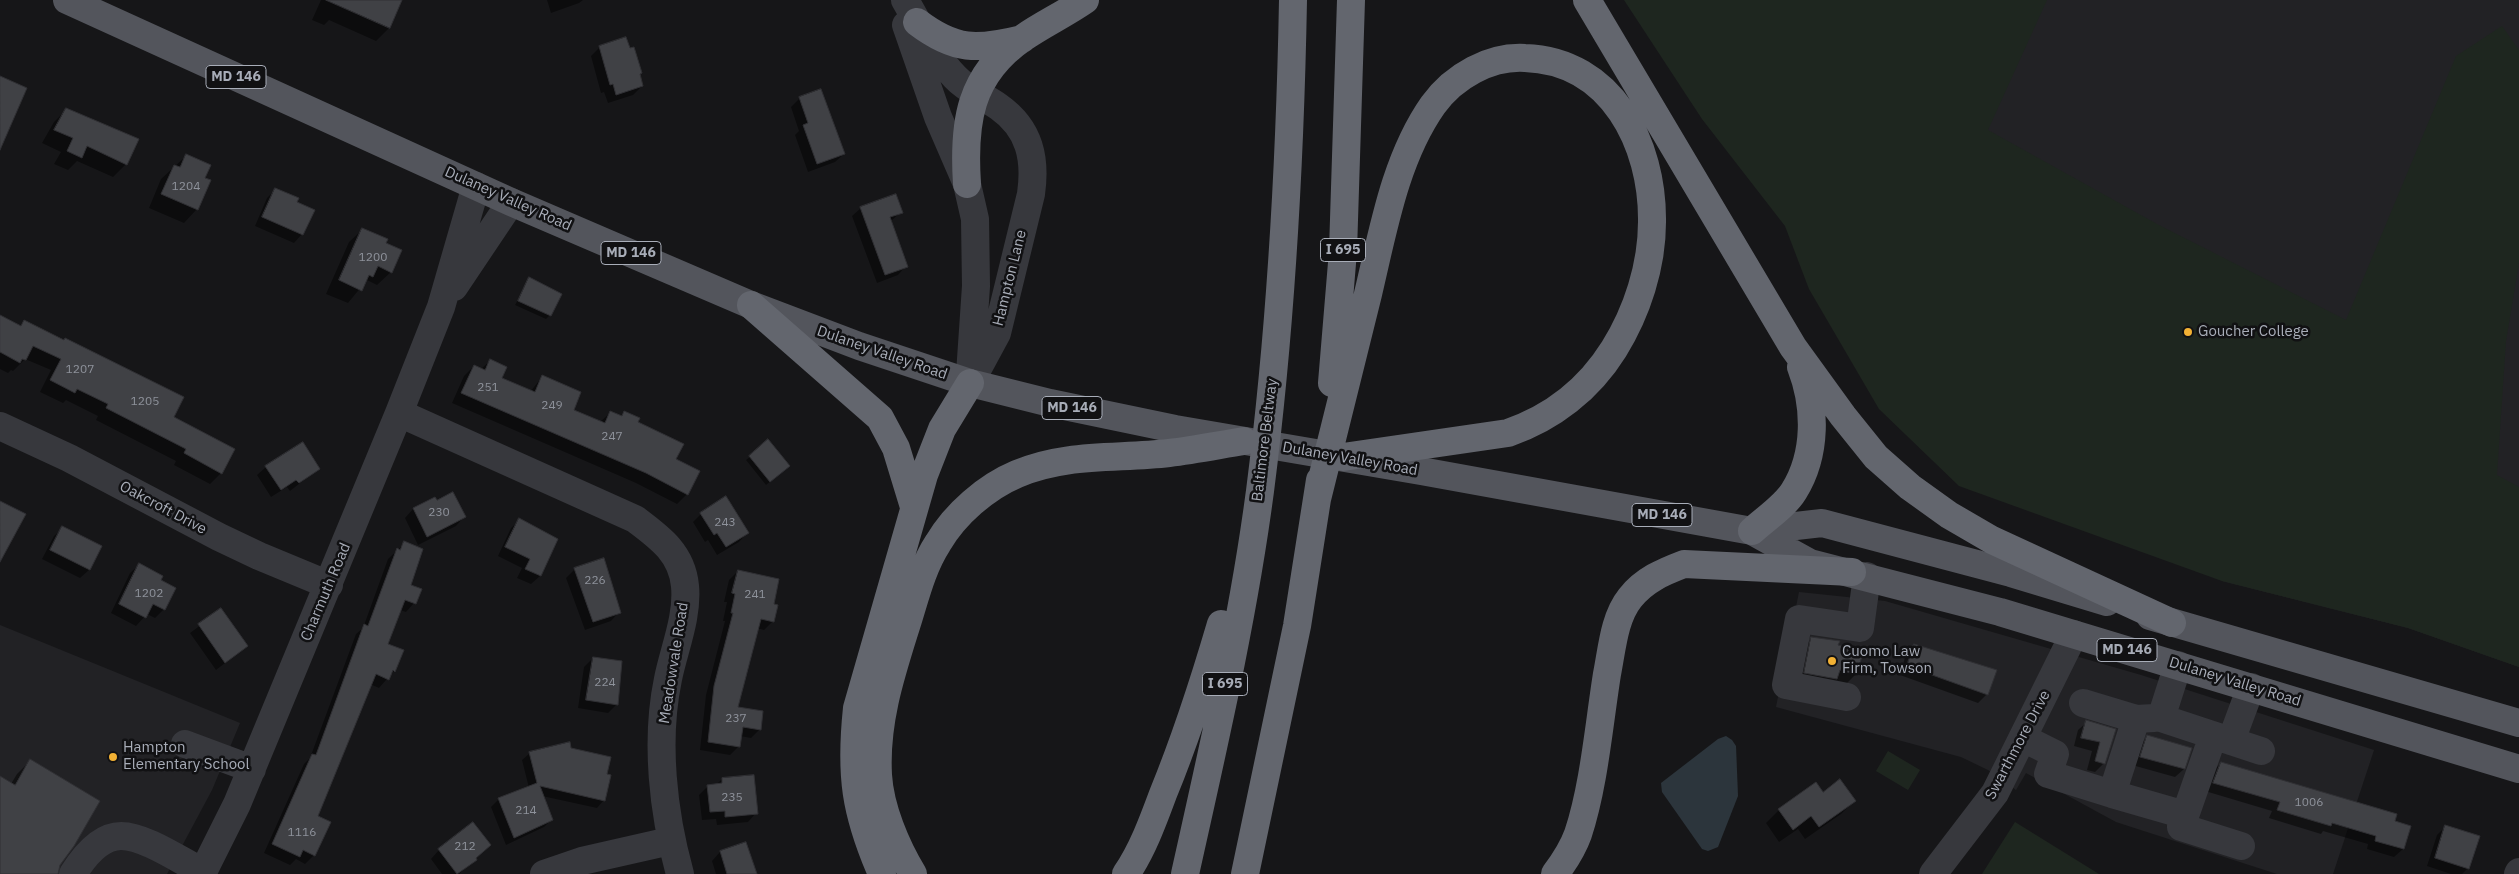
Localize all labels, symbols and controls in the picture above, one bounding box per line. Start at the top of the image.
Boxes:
road number: MD 146 [206,66,266,88]
street label: Dulaney Valley Road [442,163,574,235]
house number: 1204 [172,180,200,194]
street label: Hampton Lane [989,228,1031,328]
road number: I 695 [1320,238,1366,262]
road number: MD 146 [601,242,661,264]
house number: 1200 [359,251,387,265]
street label: Dulaney Valley Road [814,322,950,384]
place label: Goucher College [2198,323,2309,341]
marker: Goucher College [2182,326,2194,338]
house number: 1207 [66,363,94,377]
street label: Baltimore Beltway [1249,378,1281,502]
house number: 251 [477,381,499,395]
house number: 1205 [131,395,159,409]
road number: MD 146 [1042,396,1102,419]
house number: 249 [541,399,563,413]
house number: 247 [601,430,623,444]
street label: Dulaney Valley Road [1281,438,1419,480]
street label: Oakcroft Drive [116,478,210,538]
road number: MD 146 [1632,504,1692,526]
house number: 230 [428,506,450,520]
house number: 243 [714,516,736,530]
street label: Charmuth Road [297,540,355,644]
house number: 226 [584,574,606,588]
house number: 1202 [135,587,163,601]
house number: 241 [744,588,766,602]
street label: Meadowvale Road [656,601,692,725]
road number: MD 146 [2097,638,2157,662]
place label: Cuomo Law Firm, Towson [1842,643,1932,678]
street label: Dulaney Valley Road [2167,653,2303,711]
marker: Cuomo Law Firm, Towson [1826,655,1838,667]
road number: I 695 [1202,672,1248,696]
house number: 224 [594,676,616,690]
street label: Swarthmore Drive [1982,687,2054,803]
house number: 237 [725,712,747,726]
place label: Hampton Elementary School [123,739,250,774]
marker: Hampton Elementary School [107,751,119,763]
house number: 235 [721,791,743,805]
house number: 1006 [2295,796,2323,810]
house number: 214 [515,804,537,818]
house number: 1116 [288,826,316,840]
house number: 212 [454,840,476,854]

